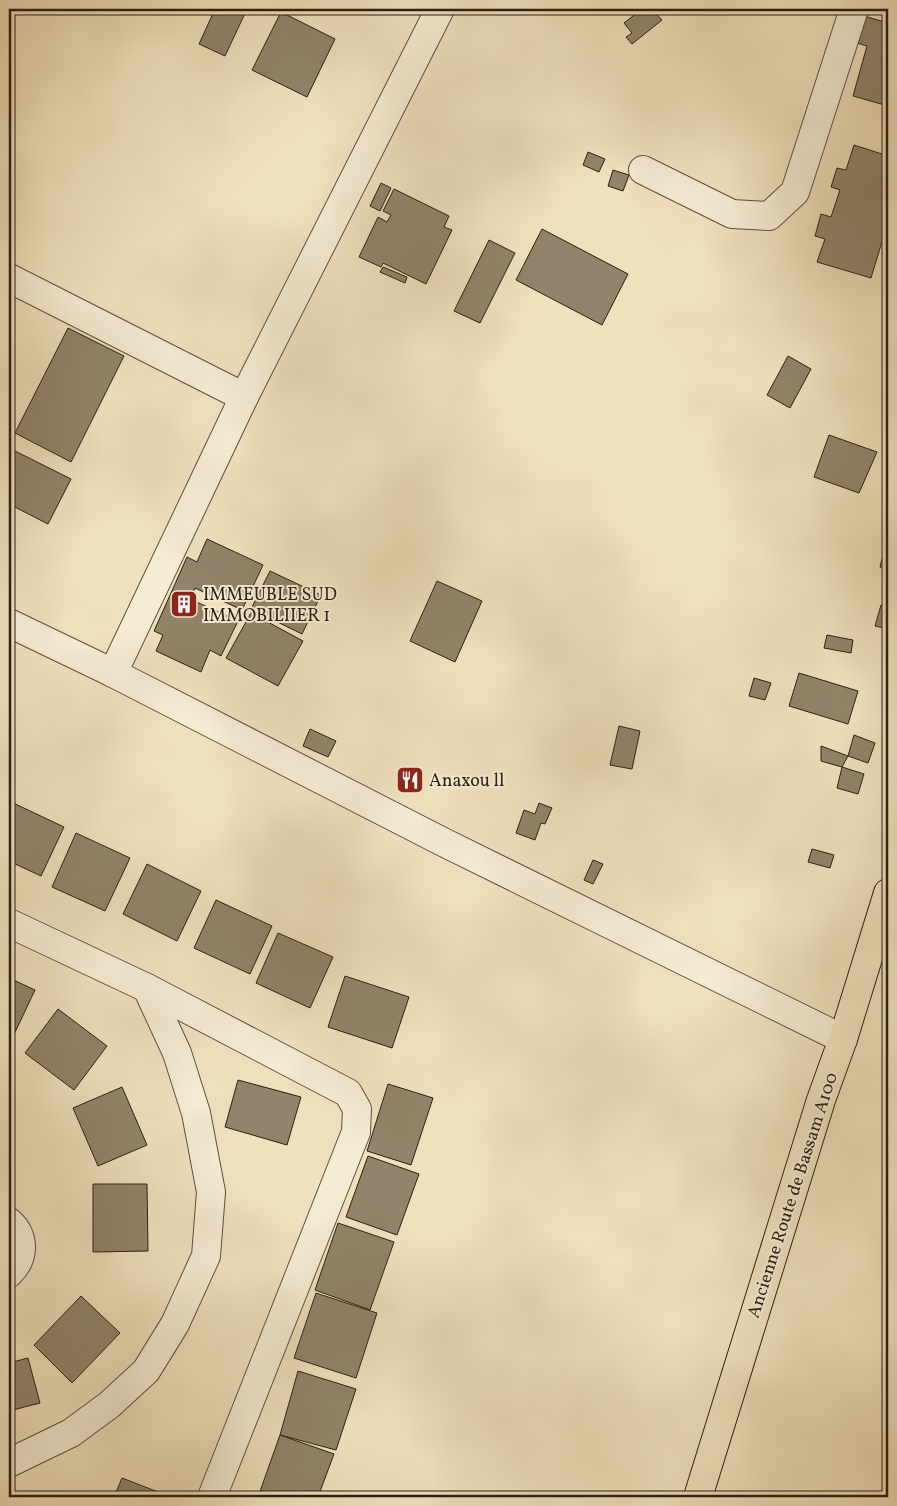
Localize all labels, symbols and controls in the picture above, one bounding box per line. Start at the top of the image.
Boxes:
place label: IMMEUBLE SUD IMMOBILIIER 1 [203,583,337,629]
building icon: IMMEUBLE SUD IMMOBILIIER 1 [169,589,199,619]
restaurant icon: Anaxou ll [395,765,425,795]
place label: Anaxou ll [429,769,504,794]
street label: Ancienne Route de Bassam A100 [742,1069,845,1322]

